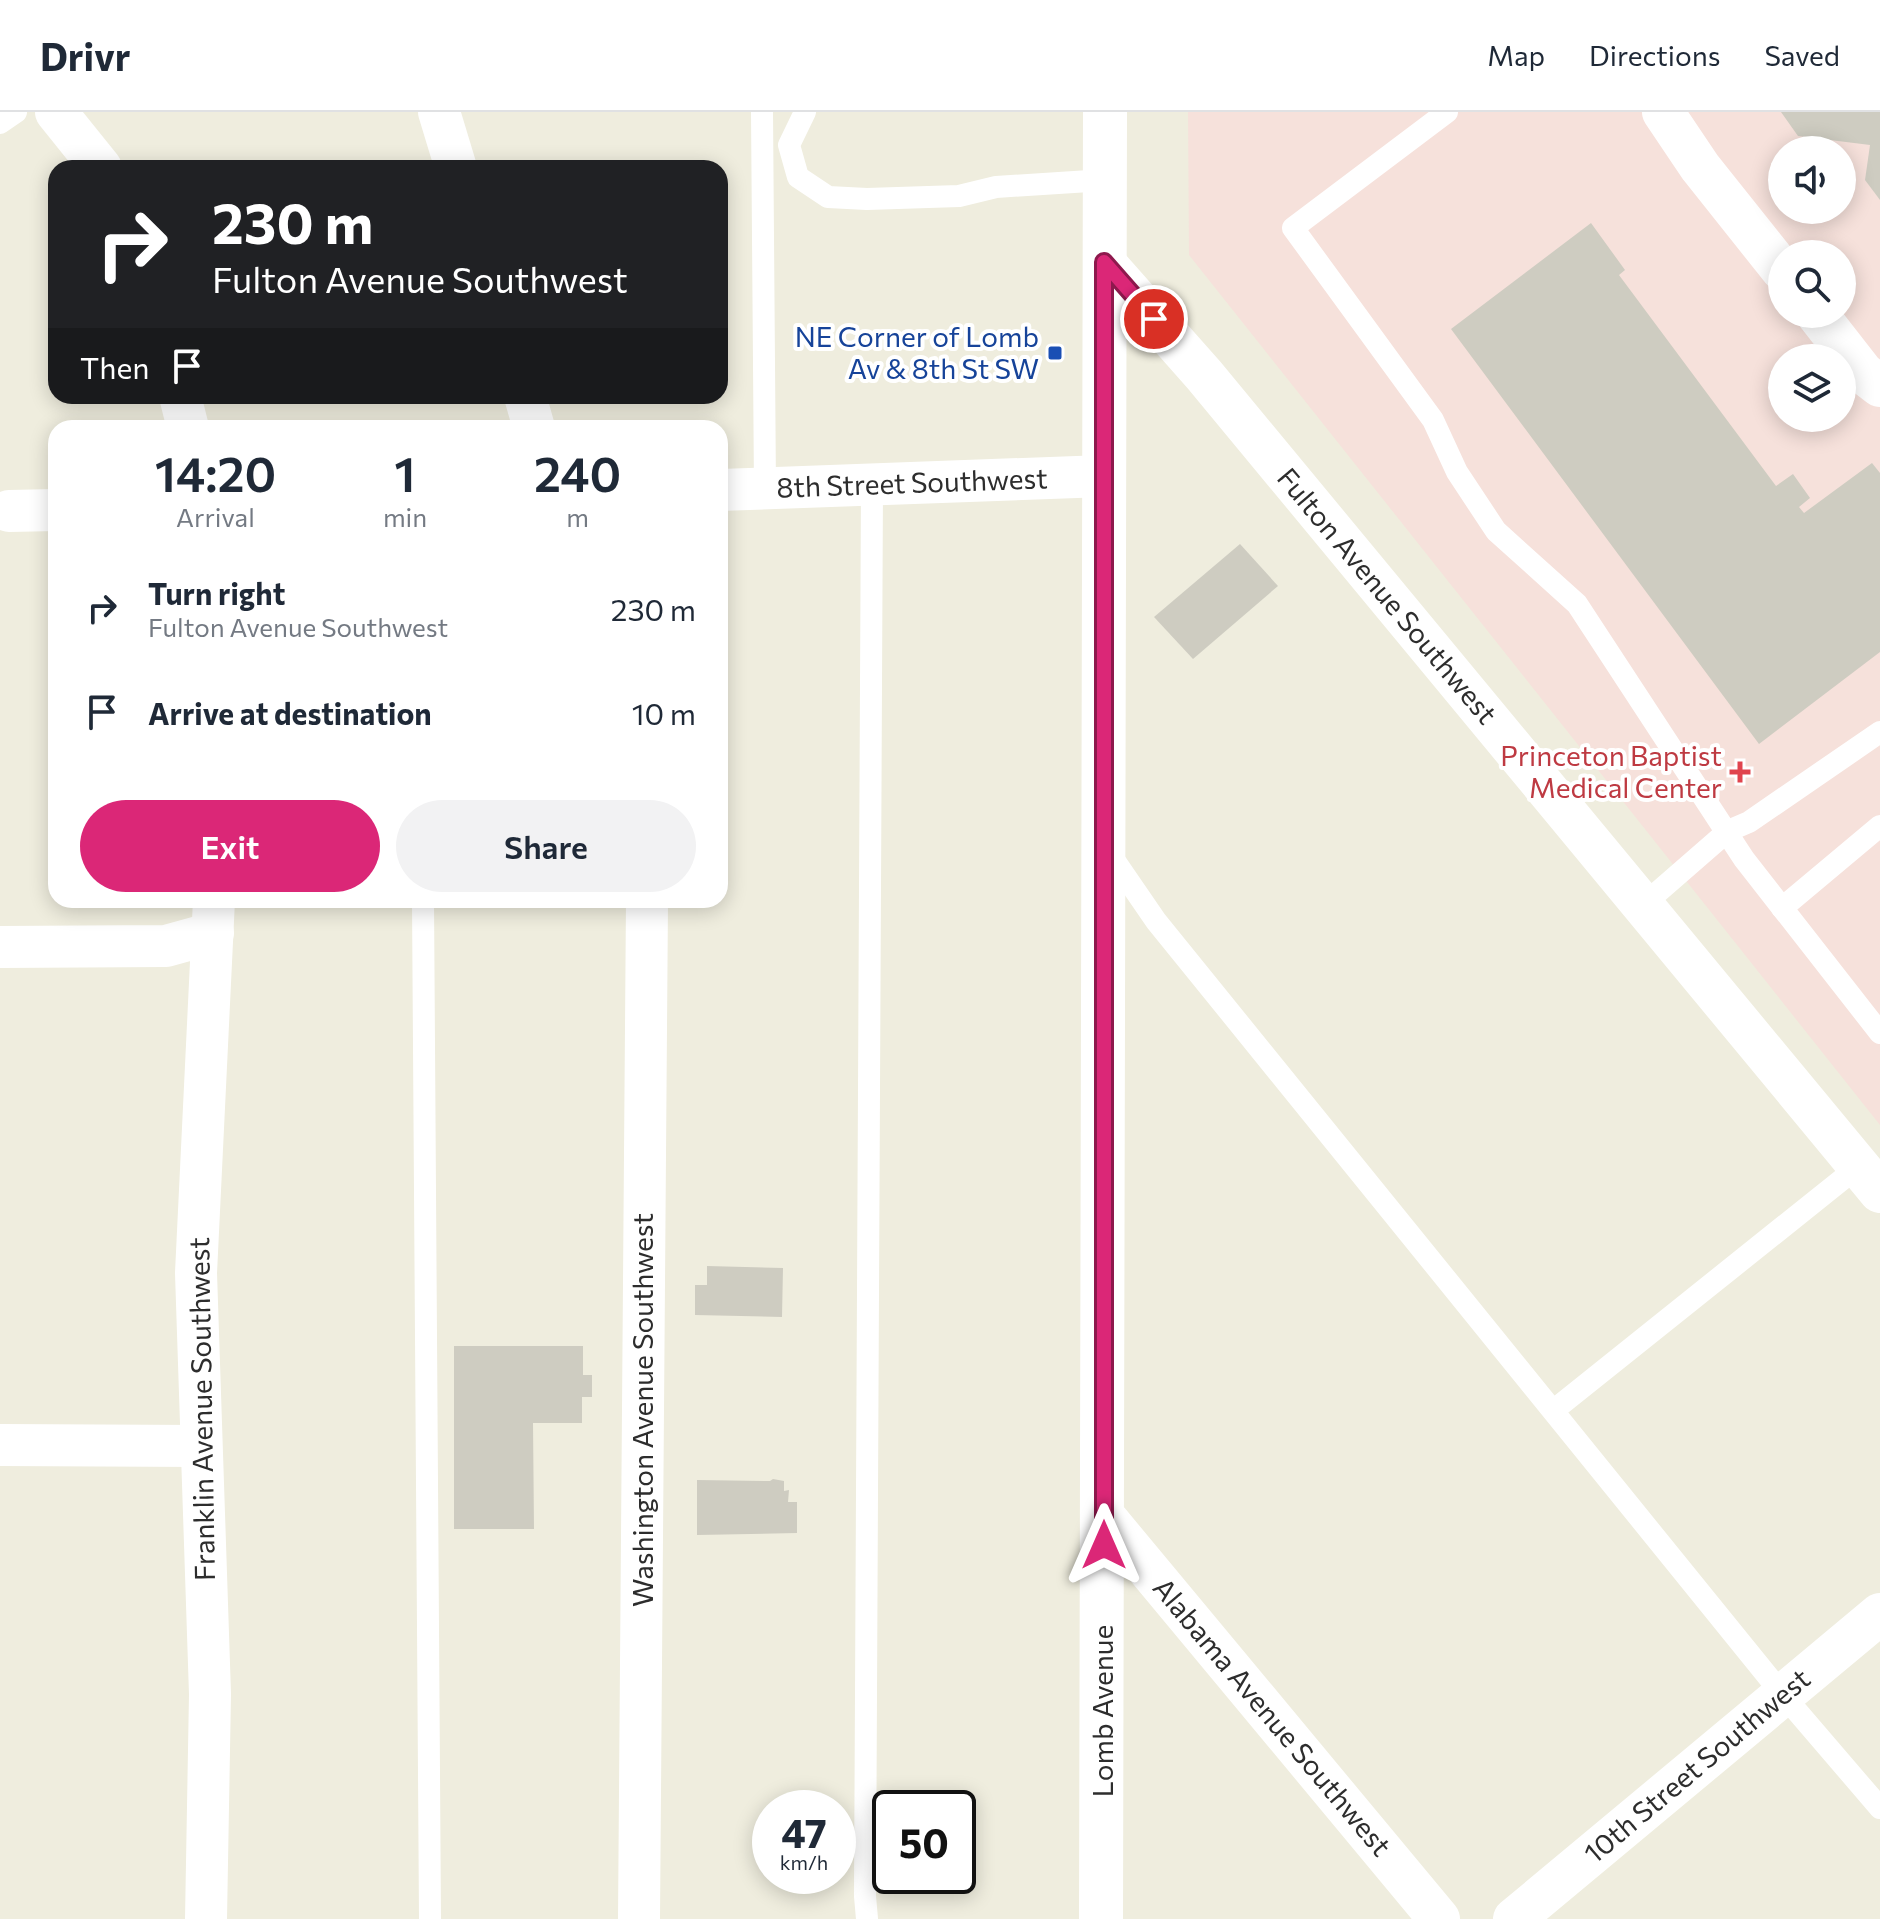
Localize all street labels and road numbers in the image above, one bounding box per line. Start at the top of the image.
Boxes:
street label: 8th Street Southwest [776,460,1048,504]
street label: Fulton Avenue Southwest [1271,461,1505,730]
street label: Washington Avenue Southwest [625,1213,659,1607]
street label: Franklin Avenue Southwest [181,1237,221,1581]
street label: Alabama Avenue Southwest [1147,1571,1399,1862]
street label: Lomb Avenue [1085,1625,1119,1797]
street label: 10th Street Southwest [1576,1661,1816,1870]

